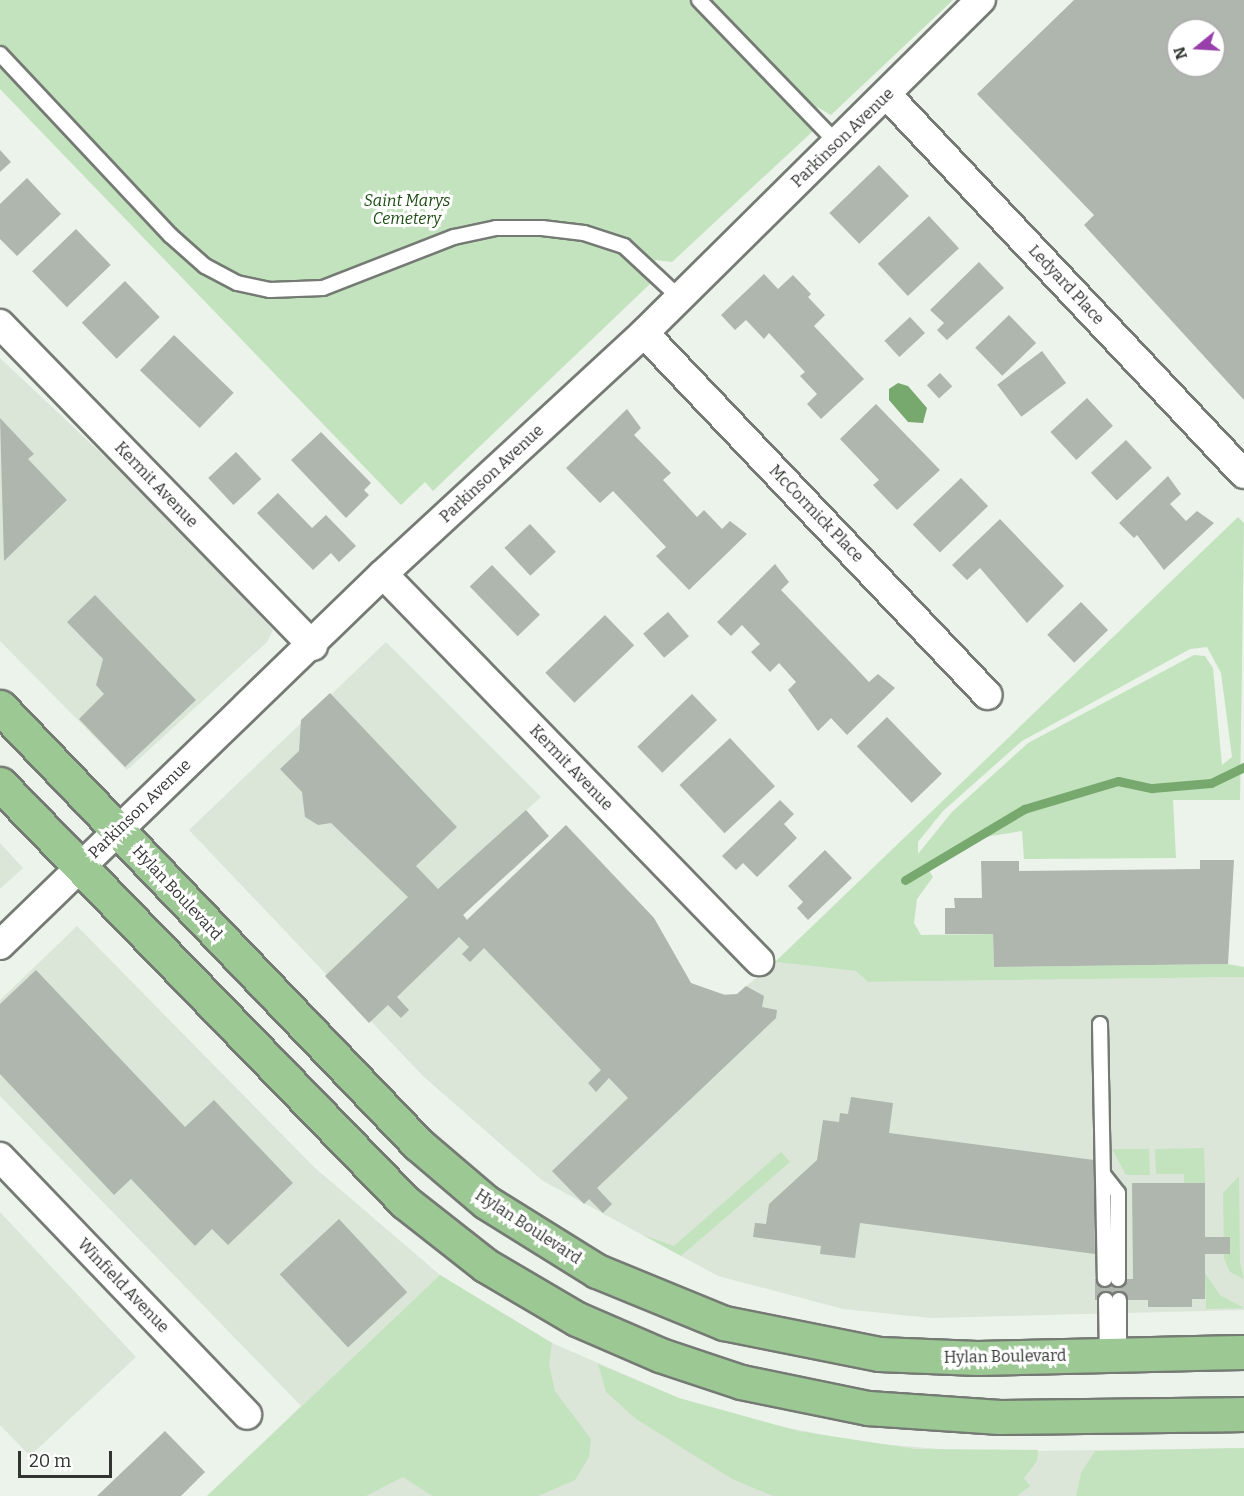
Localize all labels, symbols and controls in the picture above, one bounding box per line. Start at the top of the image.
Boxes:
north arrow [1166,18,1226,78]
text: N [1169,44,1191,62]
street label: Parkinson Avenue [788,84,898,192]
park label: Saint Marys Cemetery [364,191,450,229]
street label: Ledyard Place [1024,241,1108,329]
street label: Parkinson Avenue [436,421,548,527]
street label: Kermit Avenue [110,438,202,532]
street label: McCormick Place [765,461,867,567]
street label: Kermit Avenue [525,721,617,815]
street label: Parkinson Avenue [85,755,195,863]
street label: Hylan Boulevard [128,842,226,944]
street label: Hylan Boulevard [471,1186,585,1268]
street label: Winfield Avenue [73,1235,173,1337]
street label: Hylan Boulevard [944,1346,1066,1368]
scale bar [21,1439,116,1477]
text: 20 m [29,1450,71,1472]

